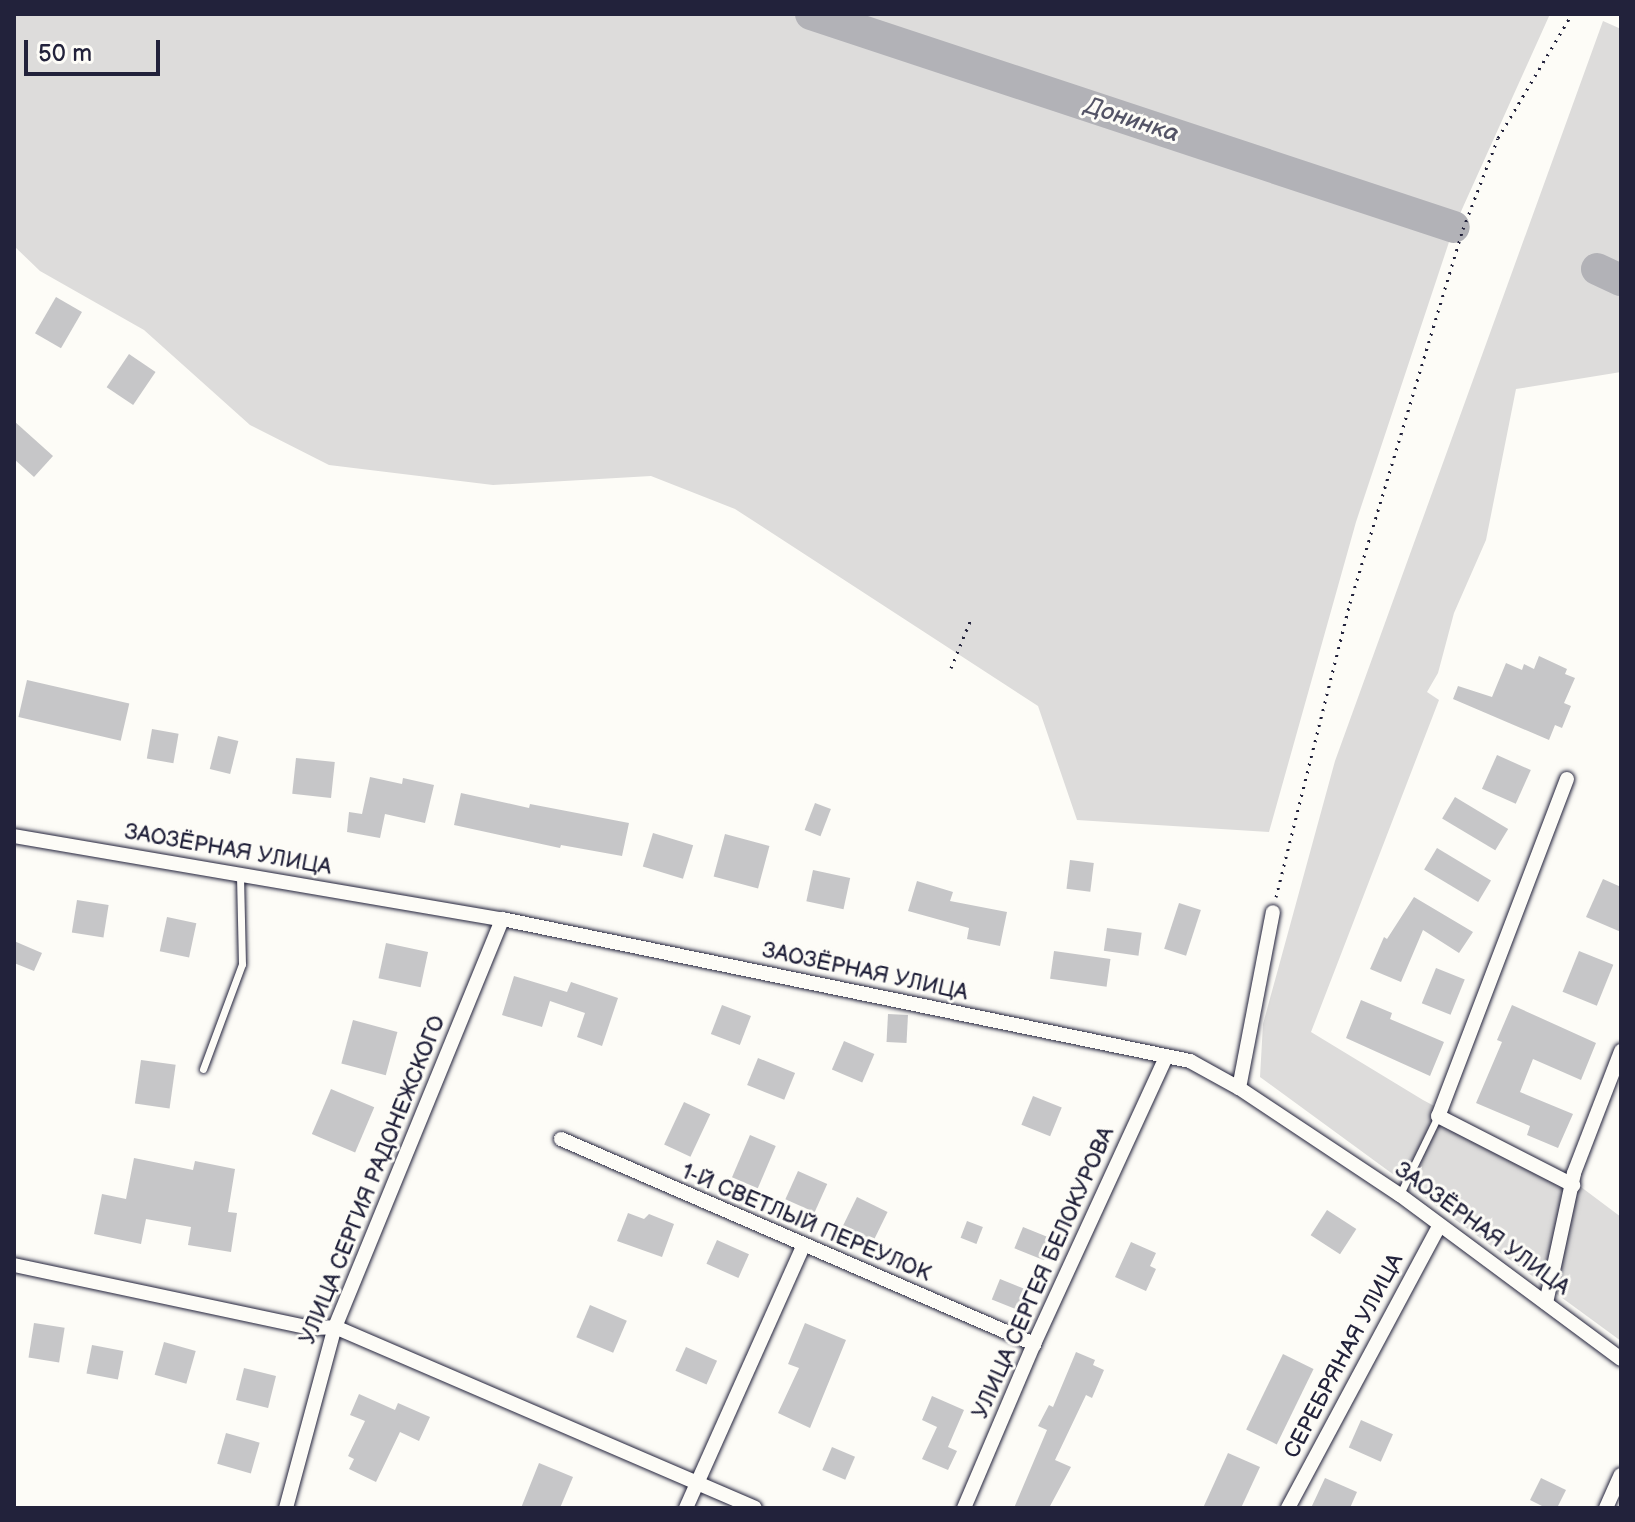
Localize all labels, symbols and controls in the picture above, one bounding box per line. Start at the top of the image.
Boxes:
scale bar [28,24,164,74]
text: 50 m [38,39,92,68]
water label: Донинка [1081,91,1183,149]
street label: ЗАОЗЁРНАЯ УЛИЦА [123,819,333,881]
street label: ЗАОЗЁРНАЯ УЛИЦА [760,937,970,1007]
street label: УЛИЦА СЕРГИЯ РАДОНЕЖСКОГО [295,1012,451,1348]
street label: УЛИЦА СЕРГЕЯ БЕЛОКУРОВА [968,1123,1120,1423]
street label: ЗАОЗЁРНАЯ УЛИЦА [1389,1157,1575,1301]
street label: 1-Й СВЕТЛЫЙ ПЕРЕУЛОК [677,1158,935,1288]
street label: СЕРЕБРЯНАЯ УЛИЦА [1279,1249,1409,1463]

